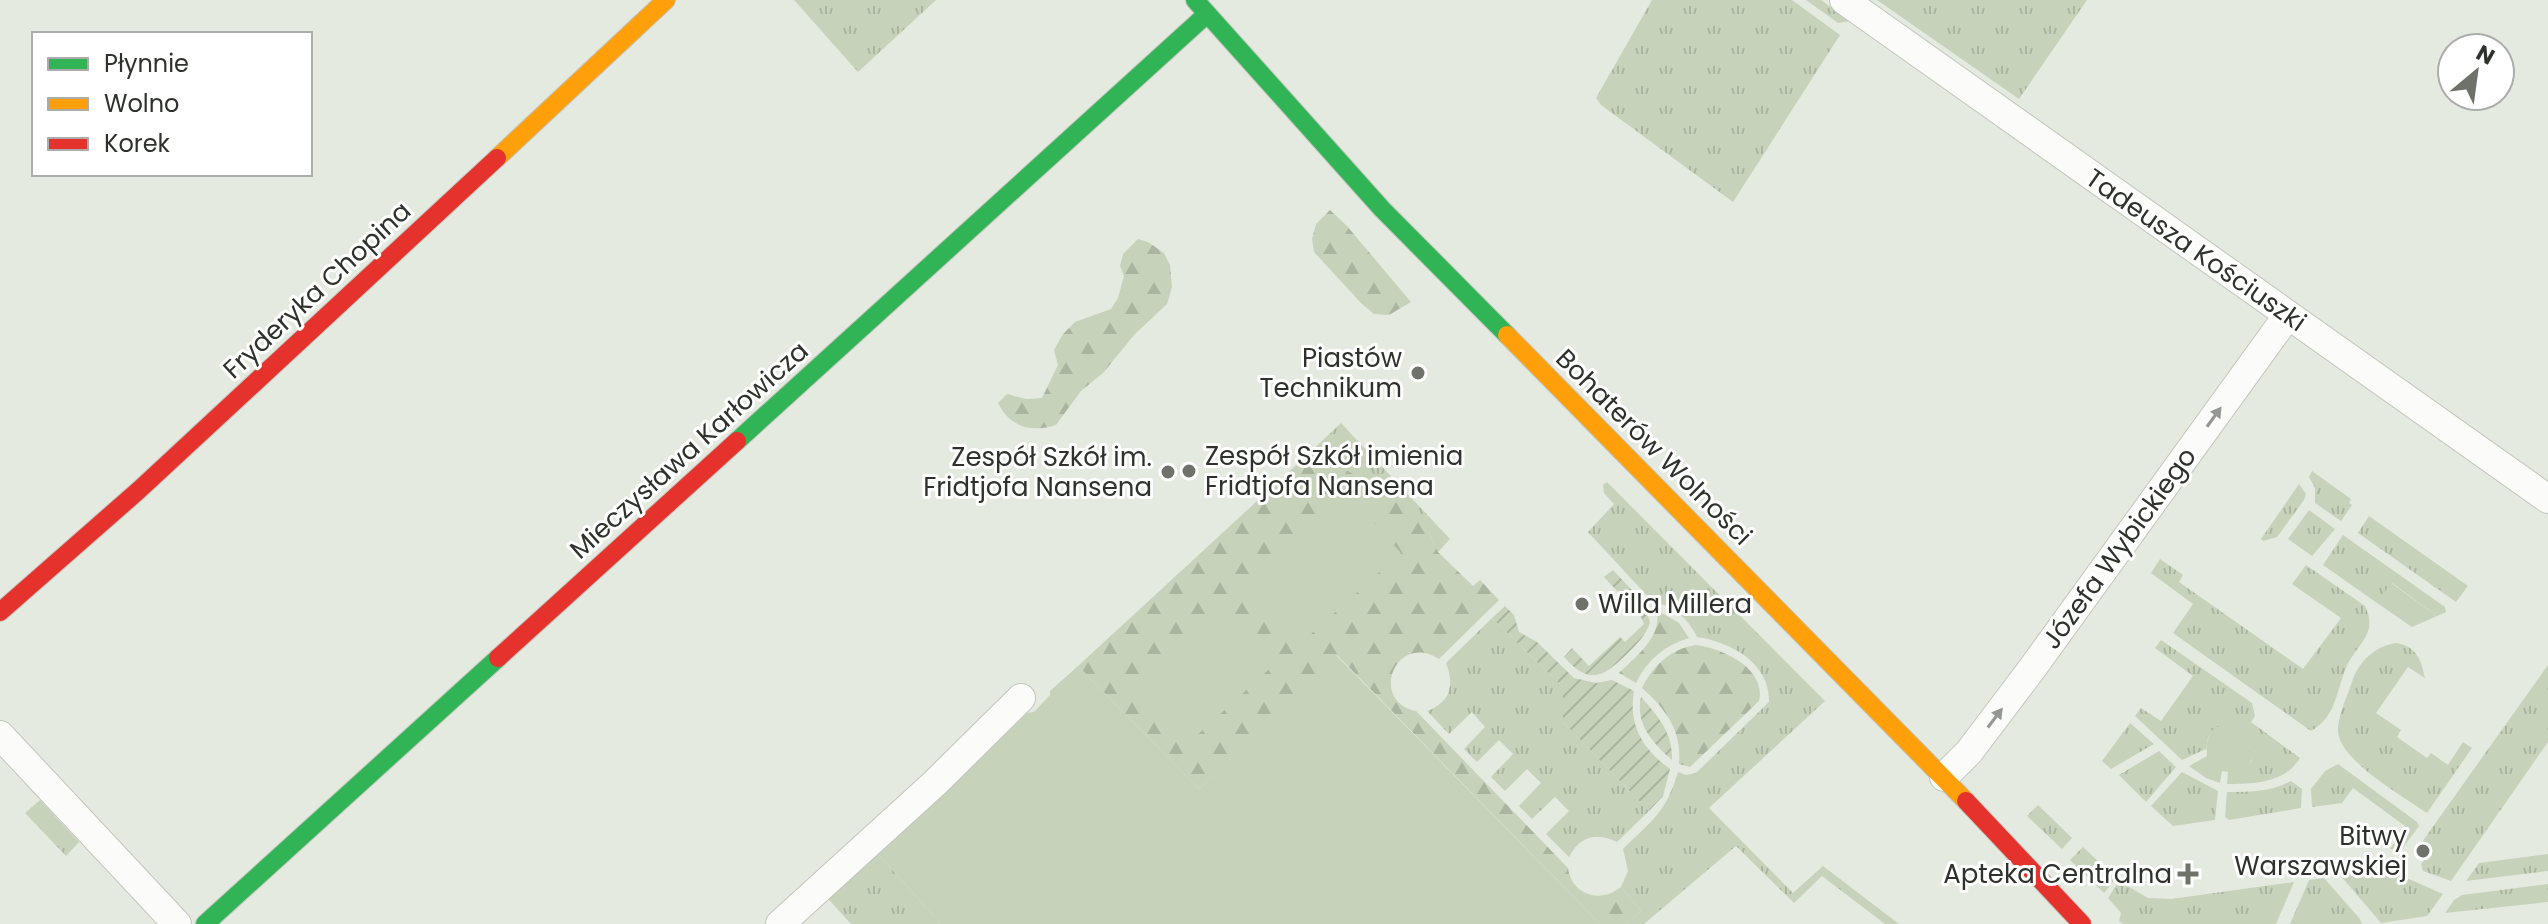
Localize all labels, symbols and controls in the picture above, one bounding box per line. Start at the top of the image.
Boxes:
legend [32,32,312,176]
north arrow [2436,32,2516,112]
text: N [2471,37,2500,73]
text: Płynnie [104,47,189,80]
text: Wolno [104,87,179,120]
text: Korek [104,127,171,160]
street label: Tadeusza Kościuszki [2078,160,2314,340]
street label: Fryderyka Chopina [215,193,419,387]
street label: Mieczysława Karłowicza [562,333,816,567]
place label: Piastów Technikum [1260,340,1402,406]
street label: Bohaterów Wolności [1548,341,1760,553]
marker: Piastów Technikum [1409,364,1427,382]
one-way arrow [2205,407,2221,428]
place label: Zespół Szkół imienia Fridtjofa Nansena [1205,438,1463,504]
place label: Zespół Szkół im. Fridtjofa Nansena [923,439,1152,505]
street label: Józefa Wybickiego [2034,440,2204,656]
marker: Zespół Szkół imienia Fridtjofa Nansena [1180,462,1198,480]
marker: Zespół Szkół im. Fridtjofa Nansena [1159,463,1177,481]
place label: Willa Millera [1598,586,1752,622]
marker: Willa Millera [1573,595,1591,613]
one-way arrow [1986,708,2002,728]
place label: Bitwy Warszawskiej [2234,818,2407,884]
marker: Bitwy Warszawskiej [2414,842,2432,860]
place label: Apteka Centralna [1943,856,2172,892]
marker: Apteka Centralna [2179,865,2197,883]

